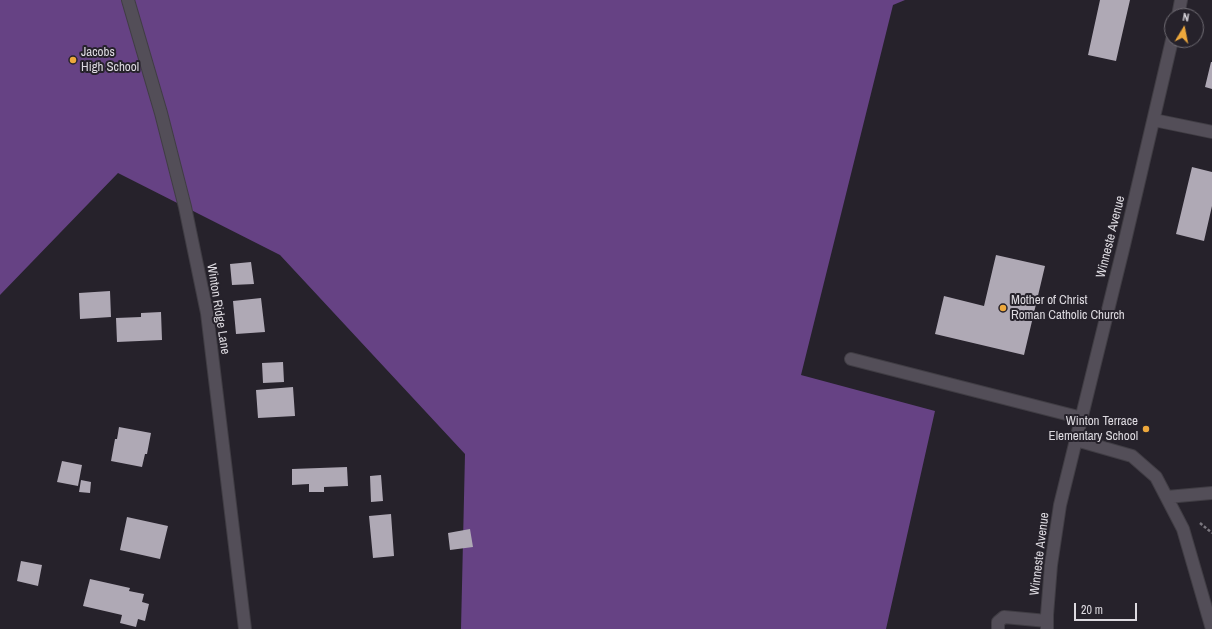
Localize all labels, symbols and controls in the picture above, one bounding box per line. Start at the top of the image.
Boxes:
north arrow [1164,8,1204,48]
text: N [1181,10,1190,25]
place label: Jacobs High School [81,45,139,76]
marker: Jacobs High School [68,55,78,65]
street label: Winneste Avenue [1093,194,1129,280]
street label: Winton Ridge Lane [203,262,233,356]
place label: Mother of Christ Roman Catholic Church [1011,293,1125,324]
marker: Mother of Christ Roman Catholic Church [998,303,1008,313]
place label: Winton Terrace Elementary School [1049,414,1138,445]
marker: Winton Terrace Elementary School [1141,424,1151,434]
street label: Winneste Avenue [1027,511,1053,597]
scale bar [1076,595,1139,621]
text: 20 m [1081,602,1103,618]

